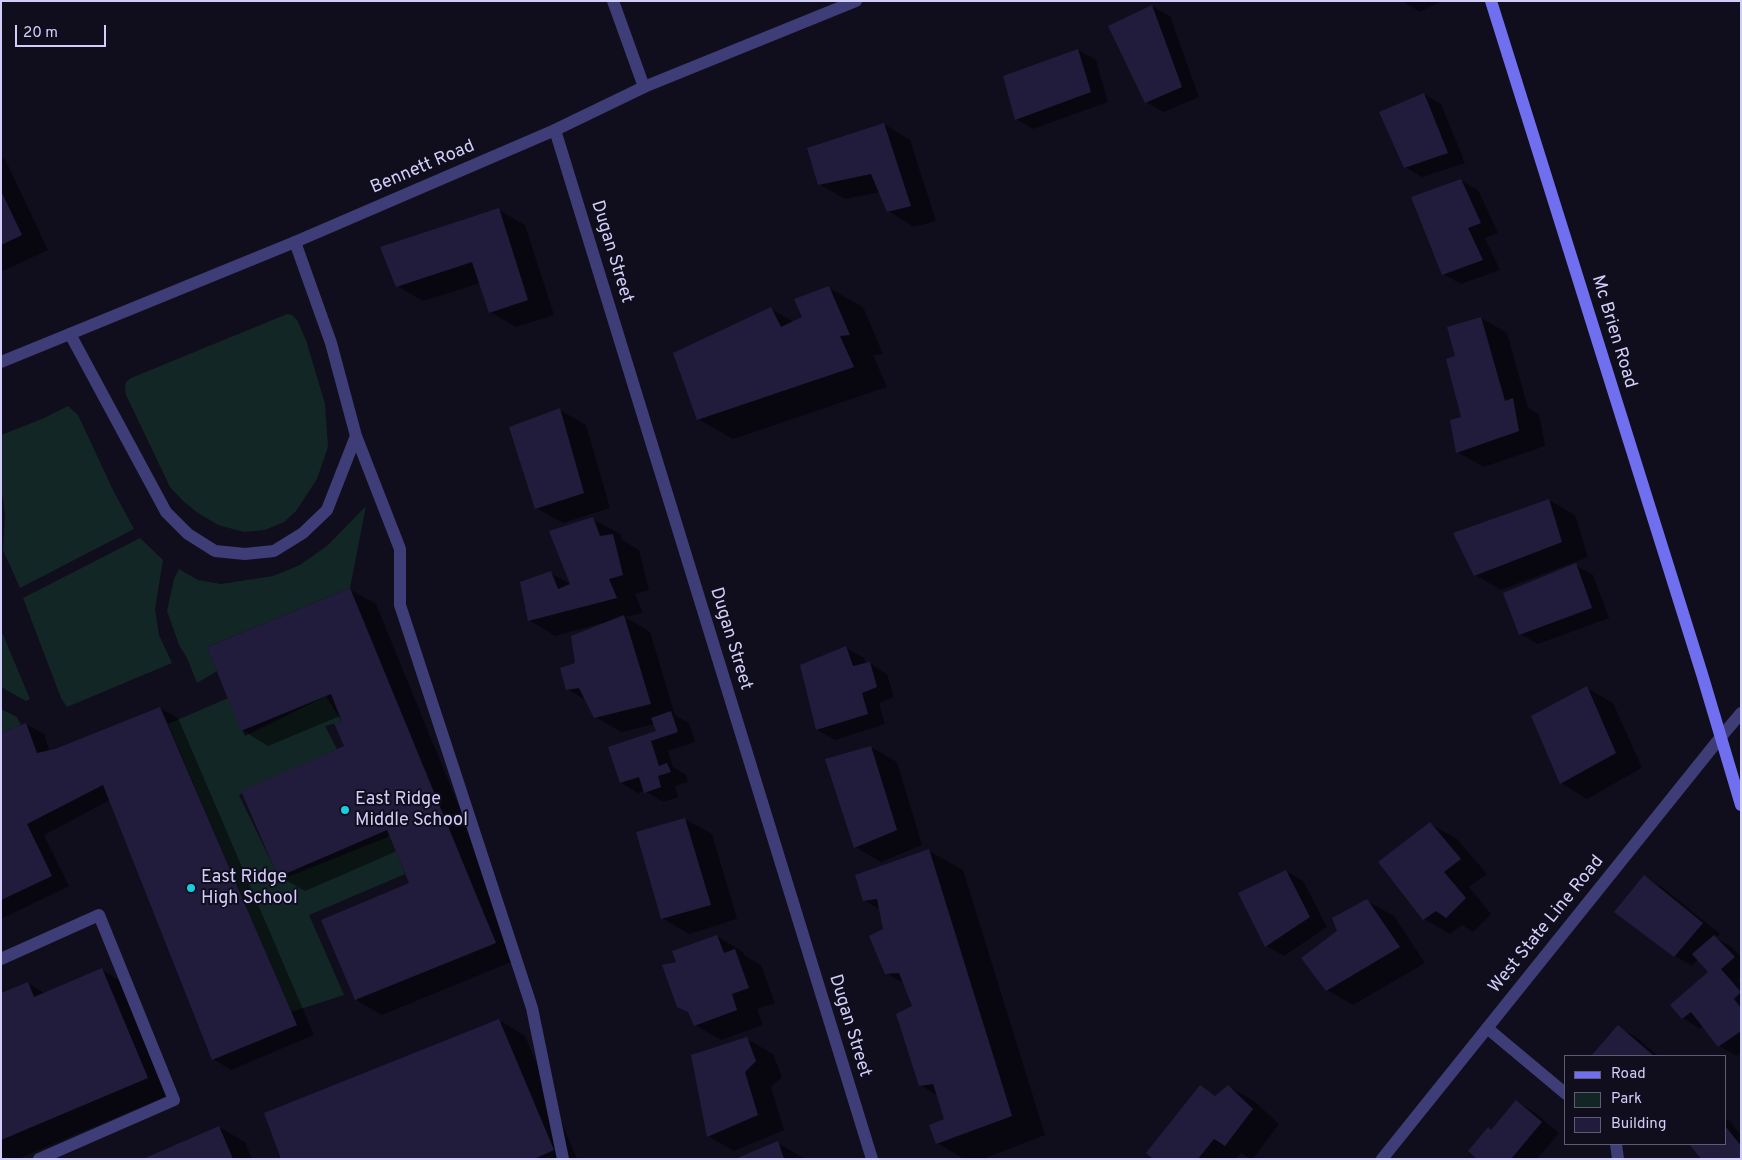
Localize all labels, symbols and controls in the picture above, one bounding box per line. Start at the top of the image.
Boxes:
scale bar [18,15,109,47]
text: 20 m [23,24,58,43]
street label: Bennett Road [368,136,478,200]
street label: Dugan Street [585,198,637,306]
street label: Mc Brien Road [1586,273,1640,391]
street label: Dugan Street [704,585,756,693]
place label: East Ridge Middle School [355,789,468,832]
marker: East Ridge Middle School [339,804,351,816]
street label: West State Line Road [1485,852,1609,998]
place label: East Ridge High School [201,867,298,910]
marker: East Ridge High School [185,882,197,894]
street label: Dugan Street [823,972,875,1080]
legend [1564,1055,1727,1145]
text: Road [1611,1065,1646,1084]
text: Park [1611,1090,1642,1109]
text: Building [1611,1115,1666,1134]

